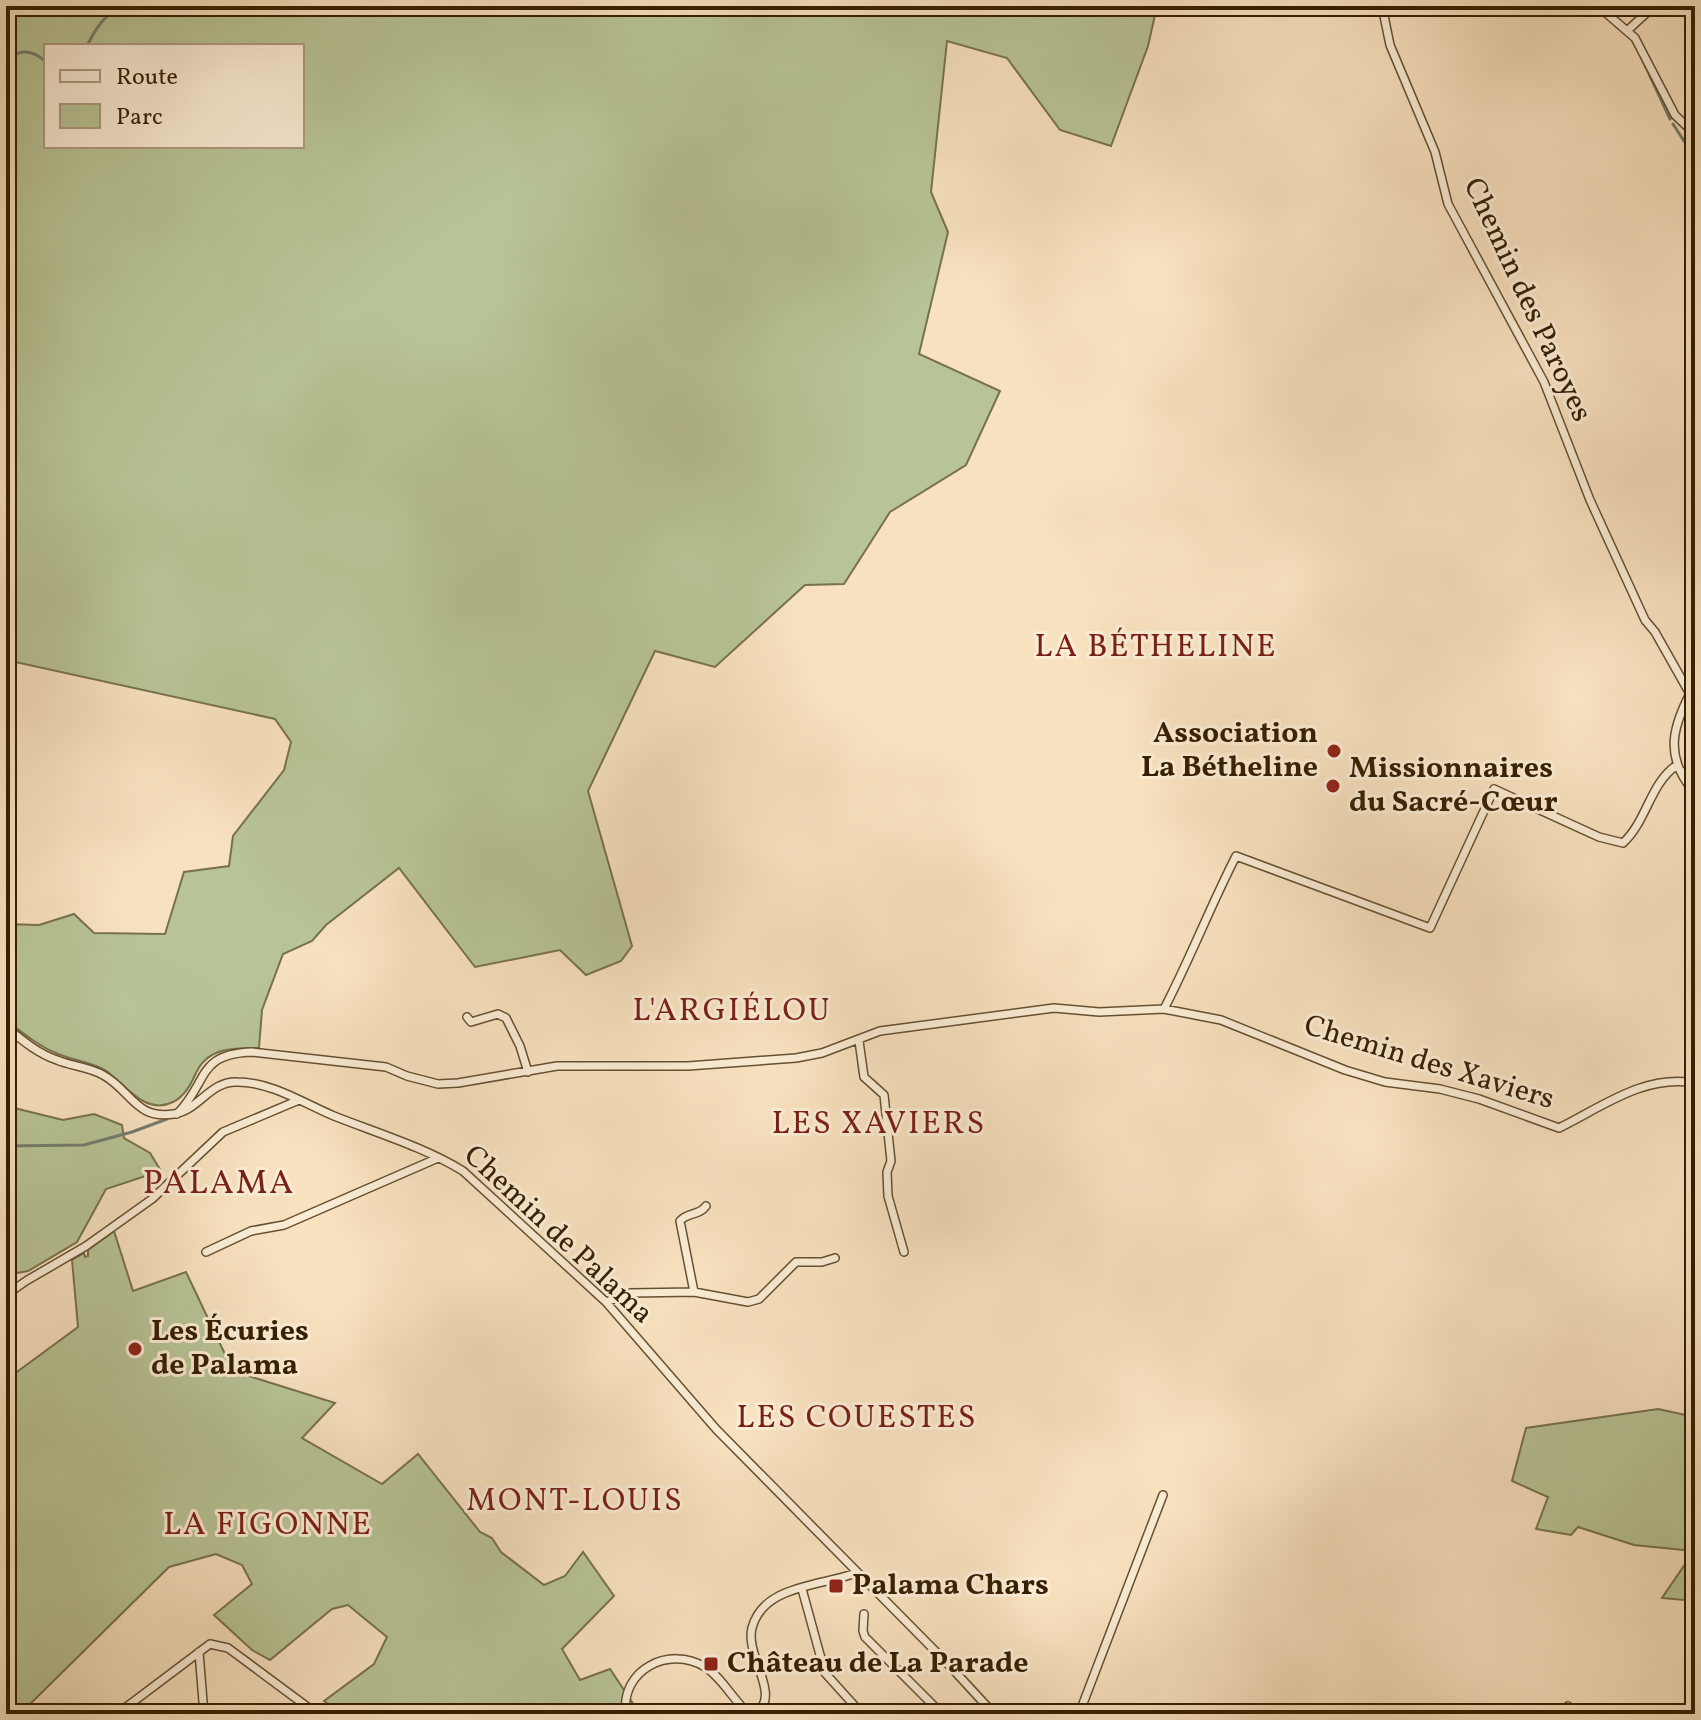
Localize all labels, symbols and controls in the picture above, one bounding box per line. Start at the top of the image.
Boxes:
legend [44,44,304,148]
text: Route [116,61,178,95]
text: Parc [116,101,163,135]
street label: Chemin des Paroyes [1452,171,1602,429]
district label: LA BÉTHELINE [1035,626,1277,670]
place label: Association La Bétheline [1141,713,1318,789]
marker: Association La Bétheline [1325,742,1343,760]
place label: Missionnaires du Sacré-Cœur [1349,748,1558,824]
marker: Missionnaires du Sacré-Cœur [1324,777,1342,795]
district label: L'ARGIÉLOU [632,990,832,1034]
street label: Chemin des Xaviers [1299,1005,1559,1121]
district label: LES XAVIERS [772,1103,986,1147]
street label: Chemin de Palama [454,1136,662,1334]
district label: PALAMA [143,1161,295,1208]
place label: Les Écuries de Palama [151,1311,309,1387]
marker: Les Écuries de Palama [126,1340,144,1358]
district label: LES COUESTES [737,1397,977,1441]
district label: MONT-LOUIS [466,1480,684,1524]
district label: LA FIGONNE [163,1504,373,1548]
place label: Palama Chars [852,1565,1049,1607]
marker: Palama Chars [827,1577,845,1595]
place label: Château de La Parade [727,1643,1029,1685]
marker: Château de La Parade [702,1655,720,1673]

